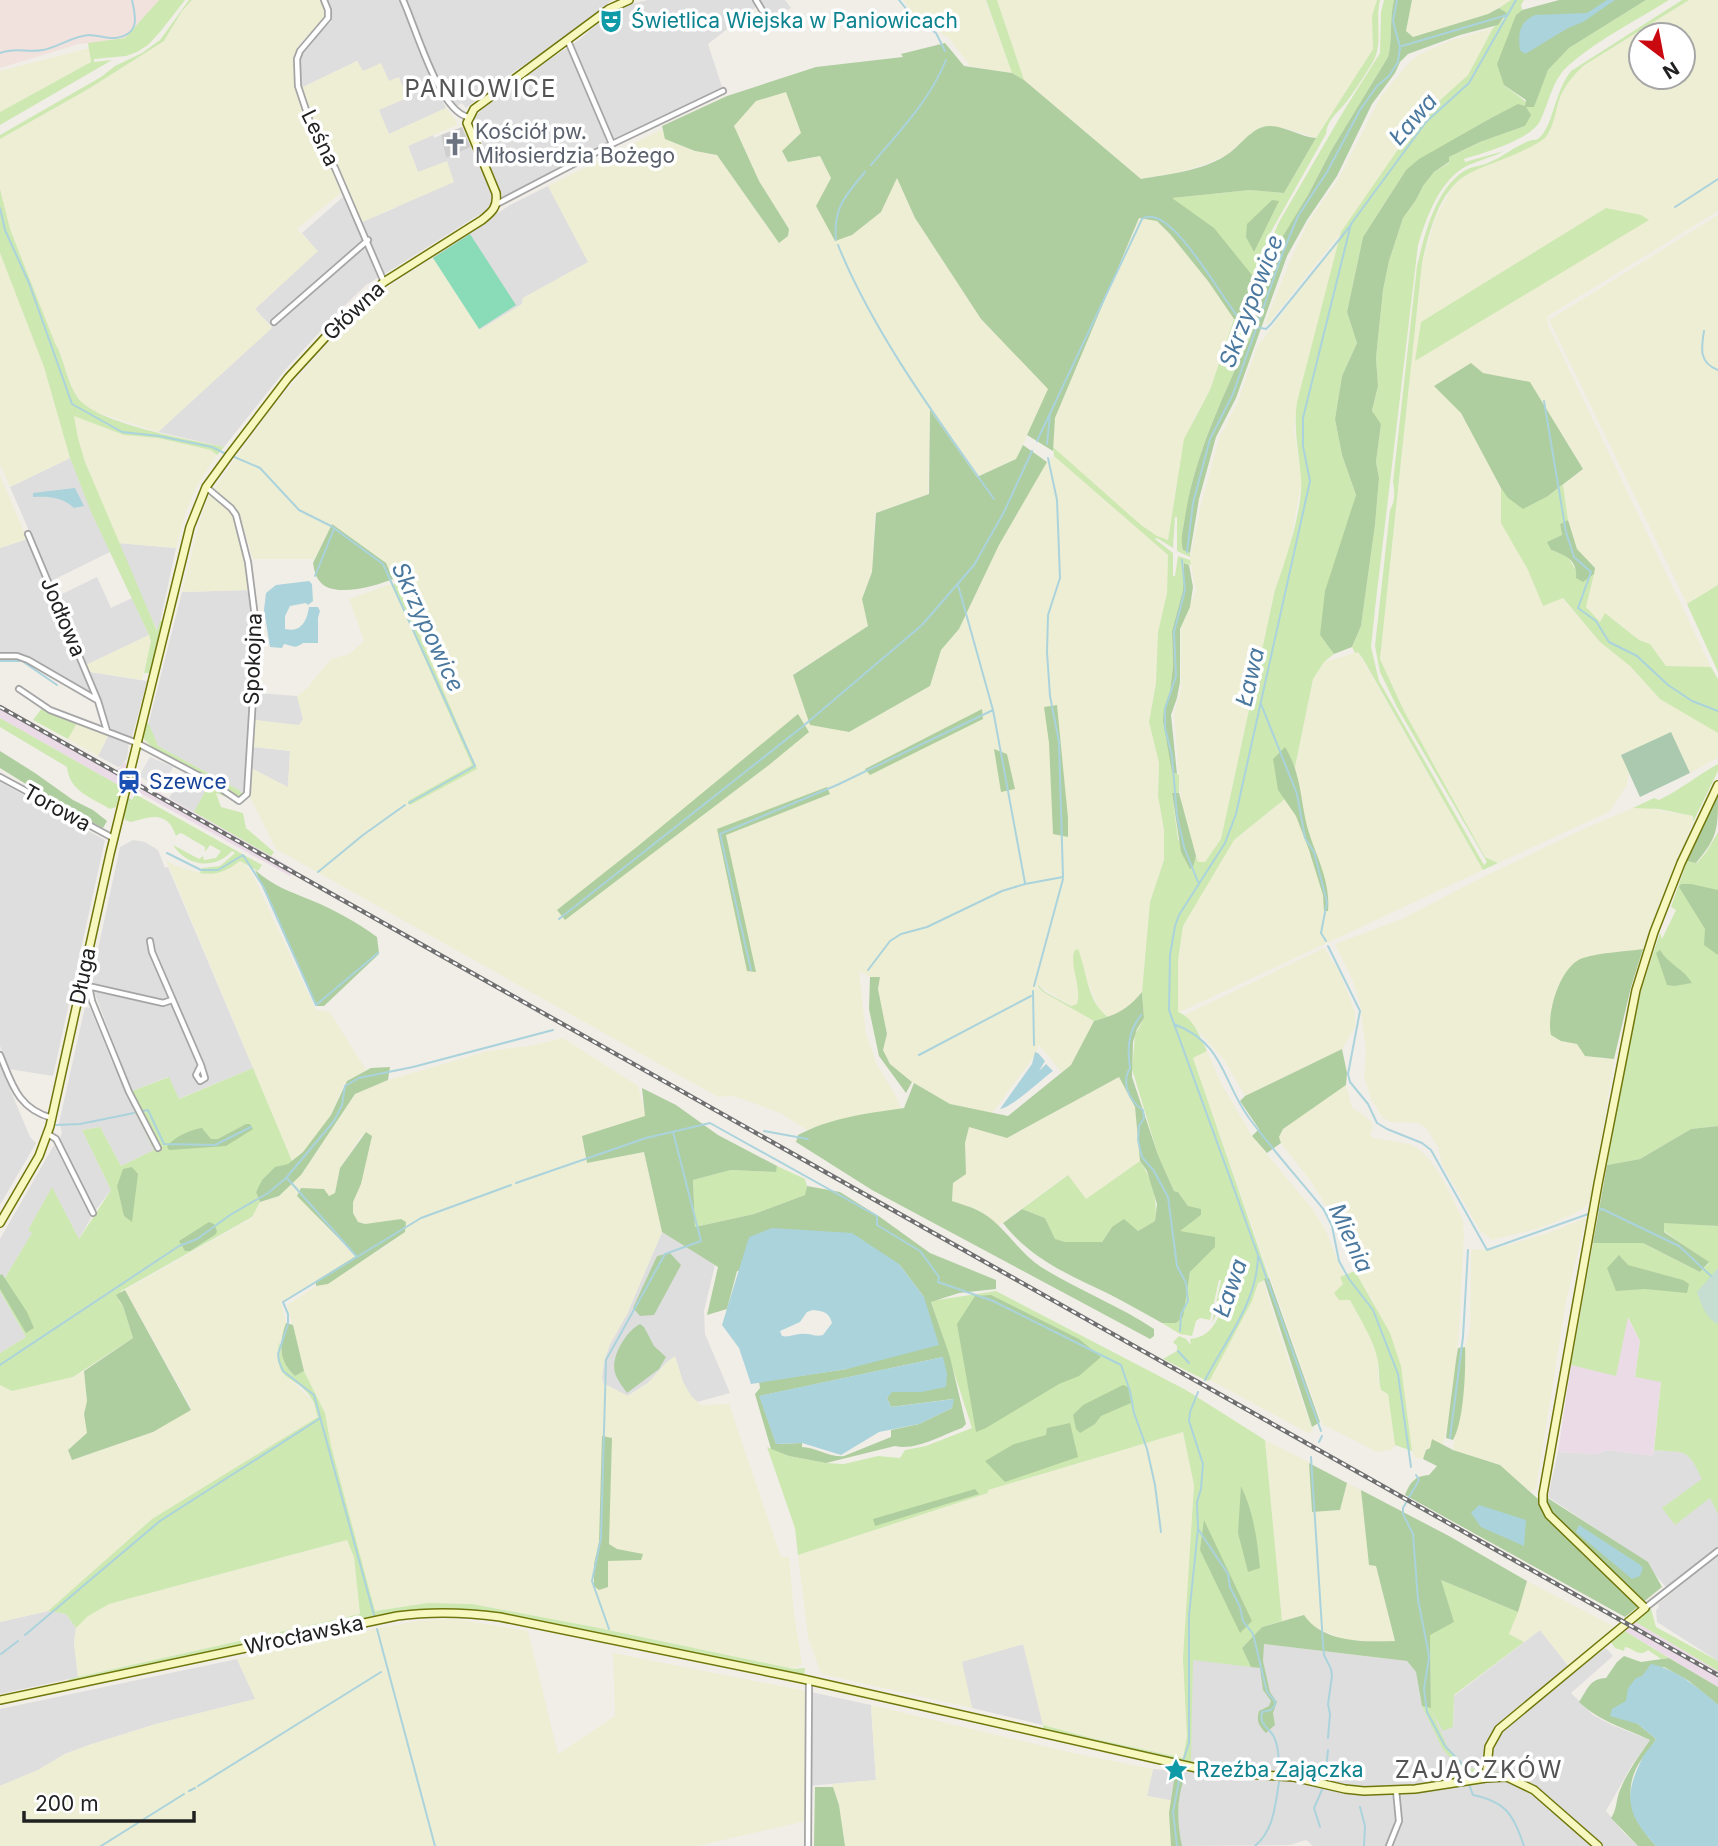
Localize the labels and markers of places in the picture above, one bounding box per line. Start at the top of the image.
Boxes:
theatre icon: Świetlica Wiejska w Paniowicach [597,7,625,35]
place label: Świetlica Wiejska w Paniowicach [631,7,958,33]
place label: Kościół pw. Miłosierdzia Bożego [475,119,675,168]
church icon: Kościół pw. Miłosierdzia Bożego [441,130,469,158]
station icon: Szewce [115,768,143,796]
place label: Szewce [149,769,227,794]
place icon: Rzeźba Zajączka [1162,1756,1190,1784]
place label: Rzeźba Zajączka [1196,1757,1364,1782]

